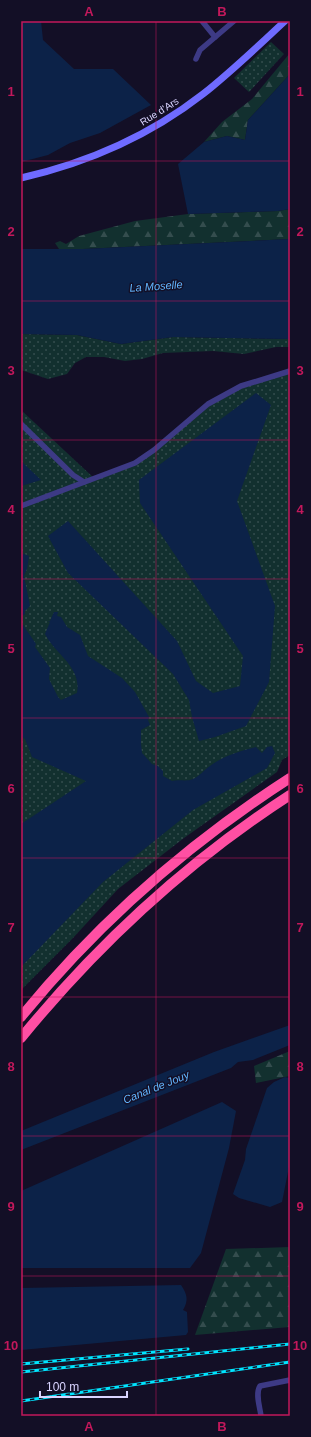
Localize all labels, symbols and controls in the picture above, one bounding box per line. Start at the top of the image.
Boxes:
text: A [84,4,94,19]
text: B [217,4,227,19]
text: 1 [7,84,15,99]
text: 1 [296,84,304,99]
street label: Rue d'Ars [138,95,181,128]
text: 2 [7,224,15,239]
text: 2 [296,224,304,239]
water label: La Moselle [129,278,183,294]
text: 3 [7,363,15,378]
text: 3 [296,363,304,378]
text: 4 [7,502,15,517]
text: 4 [296,502,304,517]
text: 5 [7,641,15,656]
text: 5 [296,641,304,656]
text: 6 [7,781,15,796]
text: 6 [296,781,304,796]
text: 7 [7,920,15,935]
text: 7 [296,920,304,935]
text: 8 [7,1059,15,1074]
text: 8 [296,1059,304,1074]
water label: Canal de Jouy [121,1068,192,1106]
text: 9 [7,1199,15,1214]
text: 9 [296,1199,304,1214]
text: 10 [4,1338,18,1353]
text: 10 [293,1338,307,1353]
scale bar [40,1373,127,1399]
text: 100 m [46,1380,79,1394]
text: A [84,1419,94,1434]
text: B [217,1419,227,1434]

